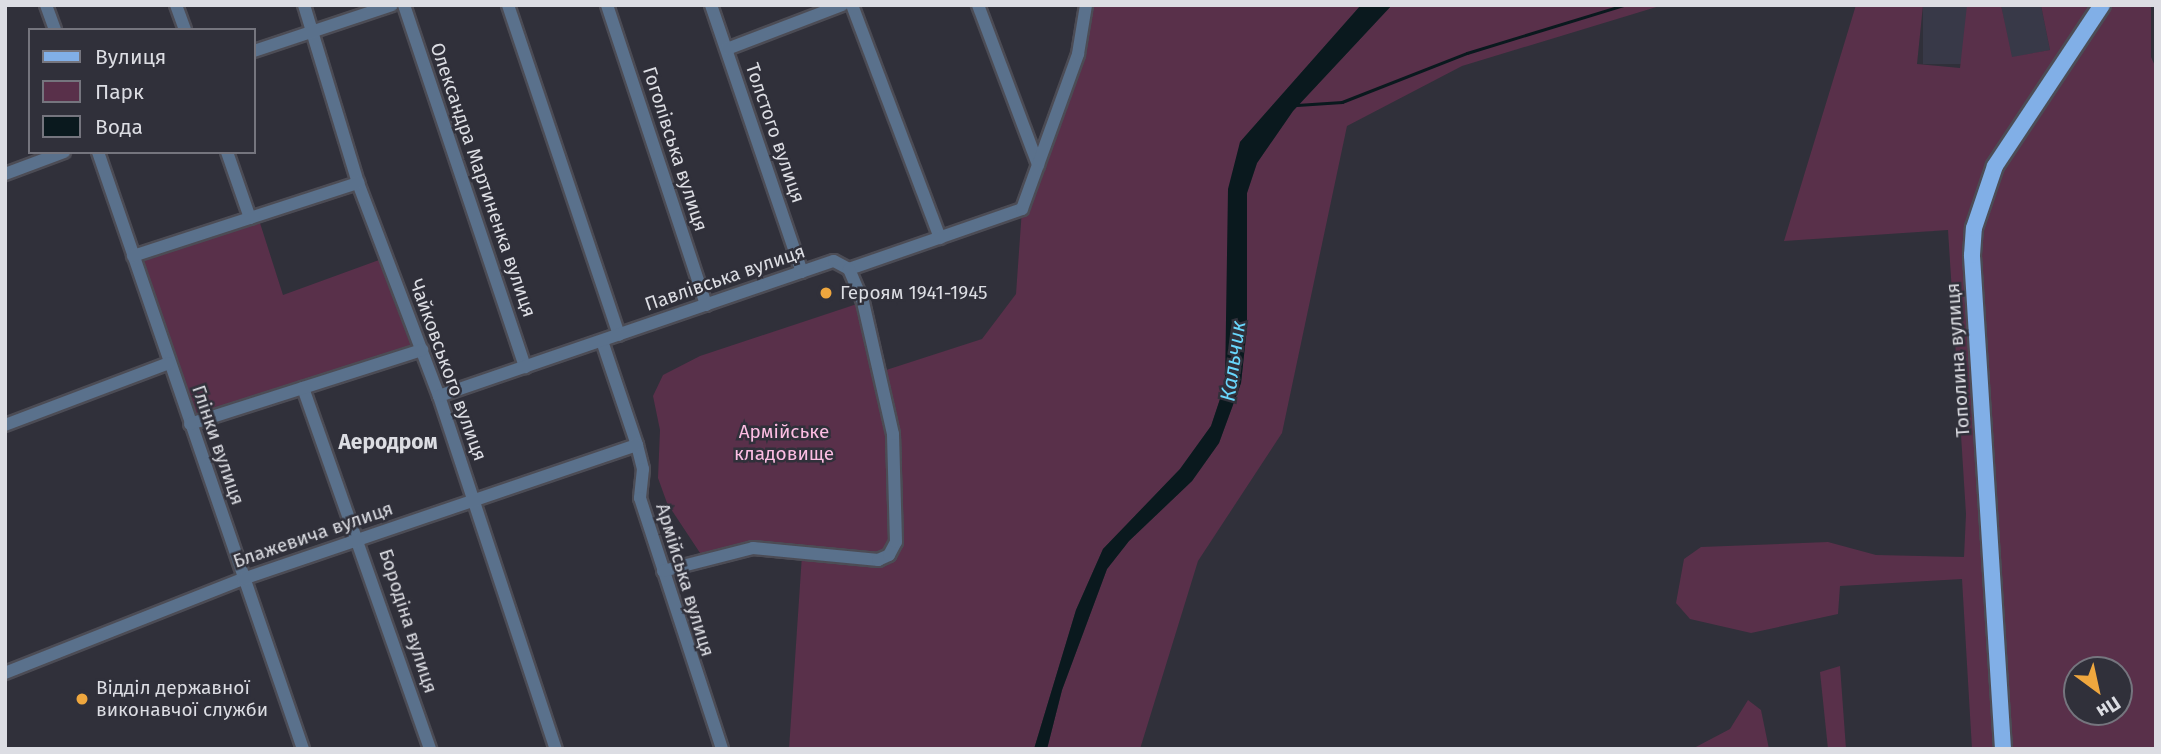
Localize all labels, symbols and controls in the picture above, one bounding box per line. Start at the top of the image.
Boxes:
legend [28,28,256,154]
street label: Олександра Мартиненка вулиця [425,40,541,320]
text: Вулиця [95,44,166,70]
street label: Толстого вулиця [740,60,810,206]
street label: Гоголівська вулиця [638,64,712,234]
text: Парк [95,79,144,105]
text: Вода [95,114,143,140]
street label: Павлівська вулиця [642,240,808,316]
street label: Чайковського вулиця [404,276,492,464]
place label: Героям 1941-1945 [840,282,988,304]
street label: Тополина вулиця [1941,282,1975,438]
marker: Героям 1941-1945 [818,285,834,301]
water label: Кальчик [1215,319,1251,403]
street label: Глінки вулиця [187,382,249,508]
park label: Армійське кладовище [734,421,834,465]
district label: Аеродром [338,429,438,455]
street label: Блажевича вулиця [230,497,396,573]
street label: Армійська вулиця [651,501,719,659]
street label: Бородіна вулиця [374,546,442,696]
north arrow [2063,656,2133,726]
place label: Відділ державної виконавчої служби [96,677,268,721]
marker: Відділ державної виконавчої служби [74,691,90,707]
text: Пн [2092,691,2125,723]

